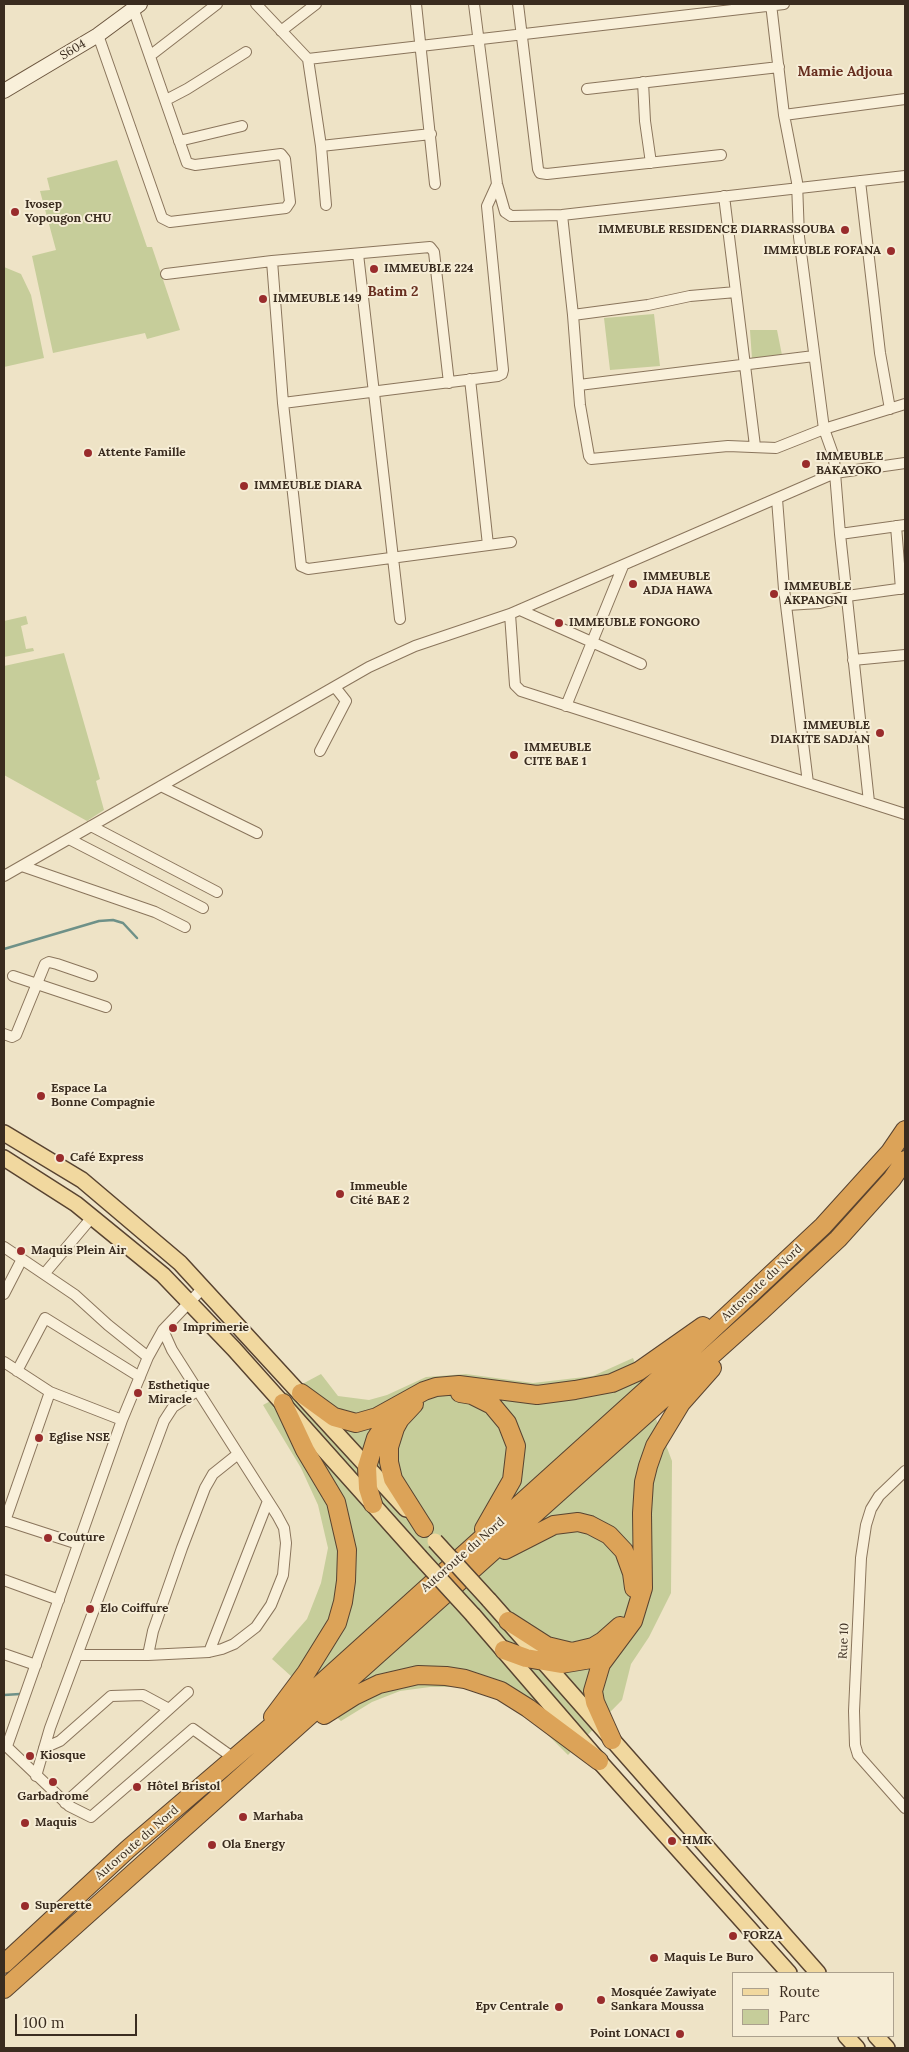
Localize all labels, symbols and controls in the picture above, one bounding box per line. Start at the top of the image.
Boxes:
street label: S604 [57,37,89,63]
district label: Mamie Adjoua [797,64,893,80]
place label: Ivosep Yopougon CHU [25,198,111,226]
marker: Ivosep Yopougon CHU [9,206,21,218]
place label: IMMEUBLE RESIDENCE DIARRASSOUBA [598,223,835,237]
marker: IMMEUBLE RESIDENCE DIARRASSOUBA [839,224,851,236]
place label: IMMEUBLE FOFANA [763,244,881,258]
marker: IMMEUBLE FOFANA [885,245,897,257]
place label: IMMEUBLE 224 [384,262,474,276]
marker: IMMEUBLE 224 [368,263,380,275]
district label: Batim 2 [368,284,418,300]
place label: IMMEUBLE 149 [273,292,362,306]
marker: IMMEUBLE 149 [257,293,269,305]
place label: Attente Famille [98,446,186,460]
marker: Attente Famille [82,447,94,459]
place label: IMMEUBLE BAKAYOKO [816,450,883,478]
marker: IMMEUBLE BAKAYOKO [800,458,812,470]
place label: IMMEUBLE DIARA [254,479,362,493]
marker: IMMEUBLE DIARA [238,480,250,492]
place label: IMMEUBLE ADJA HAWA [643,570,712,598]
marker: IMMEUBLE ADJA HAWA [627,578,639,590]
place label: IMMEUBLE AKPANGNI [784,580,851,608]
marker: IMMEUBLE AKPANGNI [768,588,780,600]
place label: IMMEUBLE FONGORO [569,616,700,630]
marker: IMMEUBLE FONGORO [553,617,565,629]
place label: IMMEUBLE DIAKITE SADJAN [770,719,870,747]
marker: IMMEUBLE DIAKITE SADJAN [874,727,886,739]
place label: IMMEUBLE CITE BAE 1 [524,741,591,769]
marker: IMMEUBLE CITE BAE 1 [508,749,520,761]
place label: Espace La Bonne Compagnie [51,1082,155,1110]
marker: Espace La Bonne Compagnie [35,1090,47,1102]
place label: Café Express [70,1151,144,1165]
marker: Café Express [54,1152,66,1164]
place label: Immeuble Cité BAE 2 [350,1180,410,1208]
marker: Immeuble Cité BAE 2 [334,1188,346,1200]
street label: Autoroute du Nord [718,1242,806,1324]
place label: Maquis Plein Air [31,1244,126,1258]
marker: Maquis Plein Air [15,1245,27,1257]
place label: Imprimerie [183,1321,249,1335]
marker: Imprimerie [167,1322,179,1334]
place label: Esthetique Miracle [148,1379,210,1407]
marker: Esthetique Miracle [132,1387,144,1399]
place label: Eglise NSE [49,1431,110,1445]
marker: Eglise NSE [33,1432,45,1444]
street label: Autoroute du Nord [418,1515,508,1595]
place label: Couture [58,1531,105,1545]
marker: Couture [42,1532,54,1544]
place label: Elo Coiffure [100,1602,169,1616]
marker: Elo Coiffure [84,1603,96,1615]
street label: Rue 10 [836,1623,852,1659]
place label: Kiosque [40,1749,86,1763]
marker: Kiosque [24,1750,36,1762]
marker: Garbadrome [47,1776,59,1788]
place label: Hôtel Bristol [147,1780,220,1794]
marker: Hôtel Bristol [131,1781,143,1793]
place label: Garbadrome [17,1790,89,1804]
street label: Autoroute du Nord [92,1803,182,1883]
place label: Marhaba [253,1810,303,1824]
marker: Marhaba [237,1811,249,1823]
place label: Maquis [35,1816,77,1830]
marker: Maquis [19,1817,31,1829]
place label: HMK [682,1834,712,1848]
marker: HMK [666,1835,678,1847]
place label: Ola Energy [222,1838,285,1852]
marker: Ola Energy [206,1839,218,1851]
place label: Superette [35,1899,92,1913]
marker: Superette [19,1900,31,1912]
place label: FORZA [743,1929,782,1943]
marker: FORZA [727,1930,739,1942]
place label: Maquis Le Buro [664,1951,754,1965]
marker: Maquis Le Buro [648,1952,660,1964]
legend [732,1972,894,2037]
text: Route [779,1982,820,2001]
place label: Mosquée Zawiyate Sankara Moussa [611,1986,717,2014]
marker: Mosquée Zawiyate Sankara Moussa [595,1994,607,2006]
place label: Epv Centrale [475,2000,549,2014]
marker: Epv Centrale [553,2001,565,2013]
scale bar [18,2004,140,2036]
text: Parc [779,2007,810,2026]
text: 100 m [23,2013,64,2032]
place label: Point LONACI [590,2027,670,2041]
marker: Point LONACI [674,2028,686,2040]

